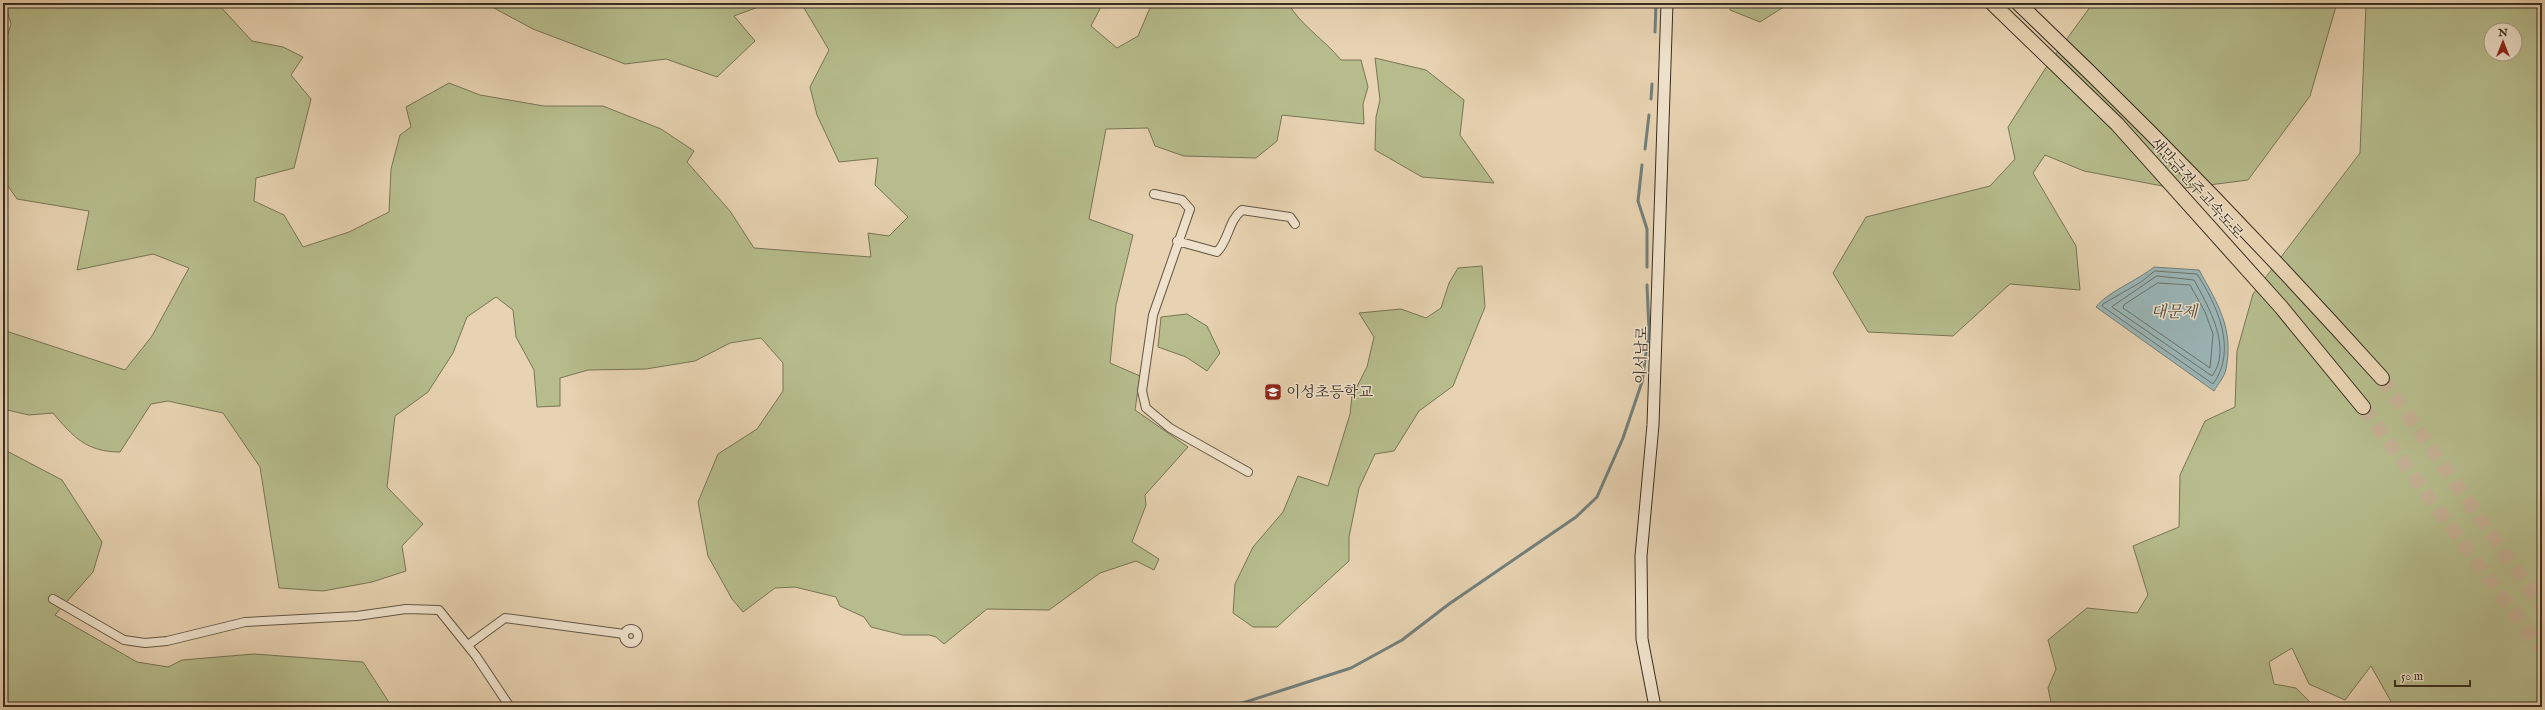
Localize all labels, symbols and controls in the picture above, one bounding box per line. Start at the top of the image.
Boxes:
north arrow [2483,22,2523,62]
text: N [2497,26,2508,40]
street label: 새만금전주고속도로 [2146,134,2248,244]
water label: 대문제 [2151,303,2199,323]
street label: 이서남로 [1631,325,1652,384]
school or university icon: 이성초등학교 [1263,382,1283,402]
place label: 이성초등학교 [1286,383,1373,402]
scale bar [2395,662,2470,688]
text: 50 m [2401,669,2423,684]

